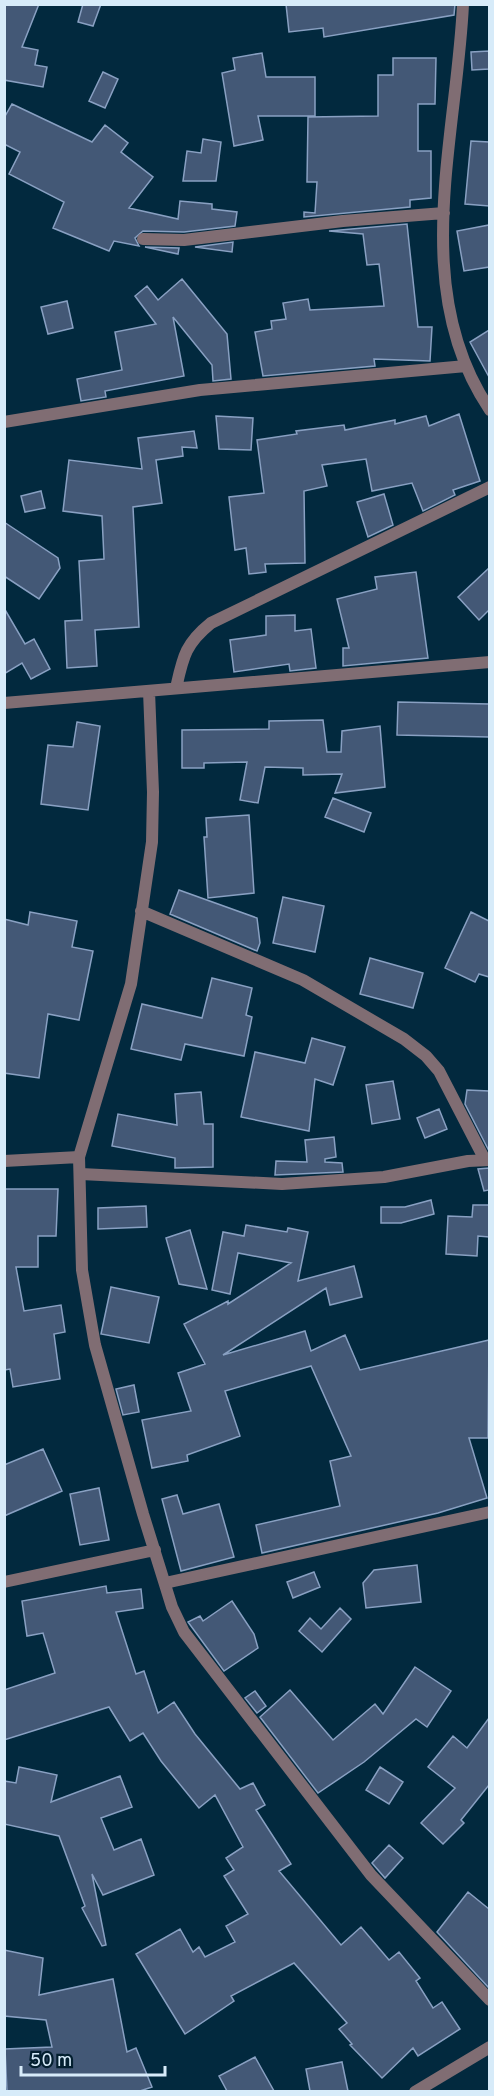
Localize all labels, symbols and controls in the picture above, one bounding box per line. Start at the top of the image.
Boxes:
scale bar [21,2039,165,2077]
text: 50 m [30,2050,72,2073]

